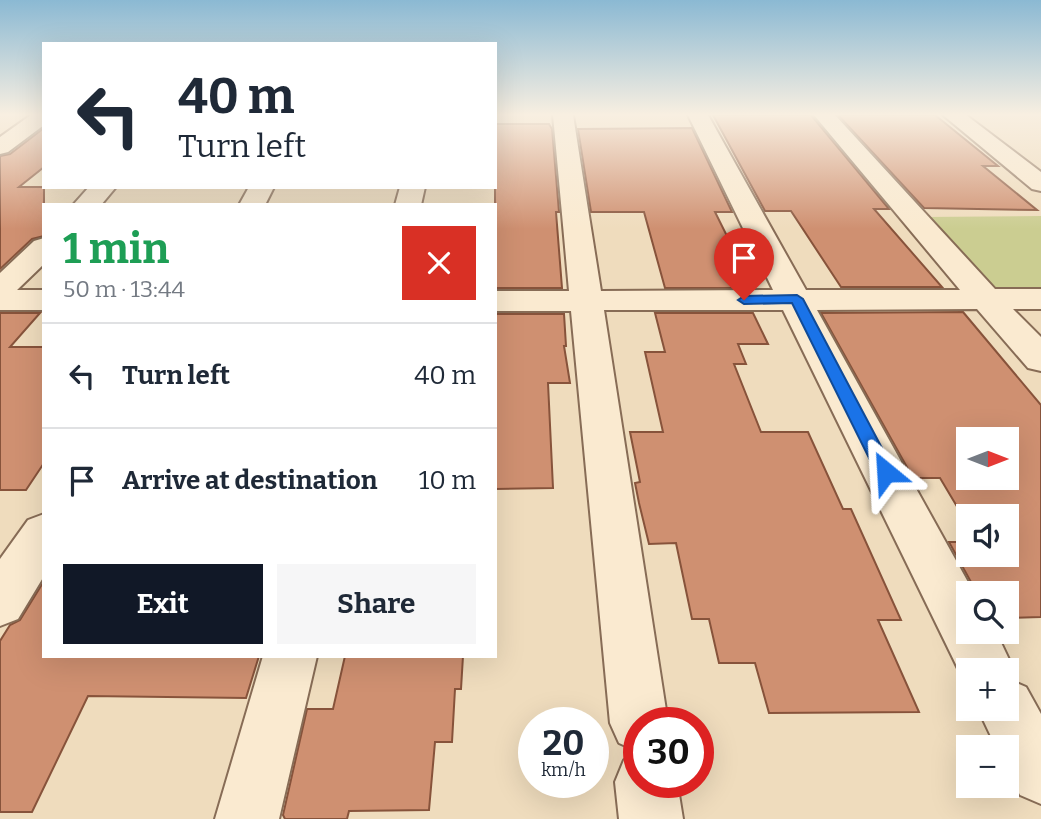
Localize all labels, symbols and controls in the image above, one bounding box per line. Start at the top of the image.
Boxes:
text: 40 m [178,67,295,126]
icon: left [63,70,154,161]
text: Turn left [178,127,306,165]
text: 1 min [63,224,169,274]
button: close [402,226,476,300]
pin [714,228,774,300]
icon: arrive [725,239,763,277]
text: 50 m · 13:44 [63,275,185,303]
icon: left [63,357,101,395]
text: Turn left [122,360,230,391]
text: 40 m [414,360,476,391]
north arrow [956,427,1018,490]
map controls [956,427,1019,798]
position arrow [849,435,923,509]
icon: arrive [63,462,101,500]
text: Arrive at destination [122,465,377,496]
text: 10 m [419,465,476,496]
button: sound [956,504,1019,567]
button: Exit [63,564,263,644]
button: Share [277,564,476,644]
button: search [956,581,1019,644]
button: + [956,658,1019,721]
speed limit sign: 30 [623,707,714,798]
text: 20 [543,722,584,764]
button: − [956,735,1019,798]
text: km/h [541,759,586,781]

